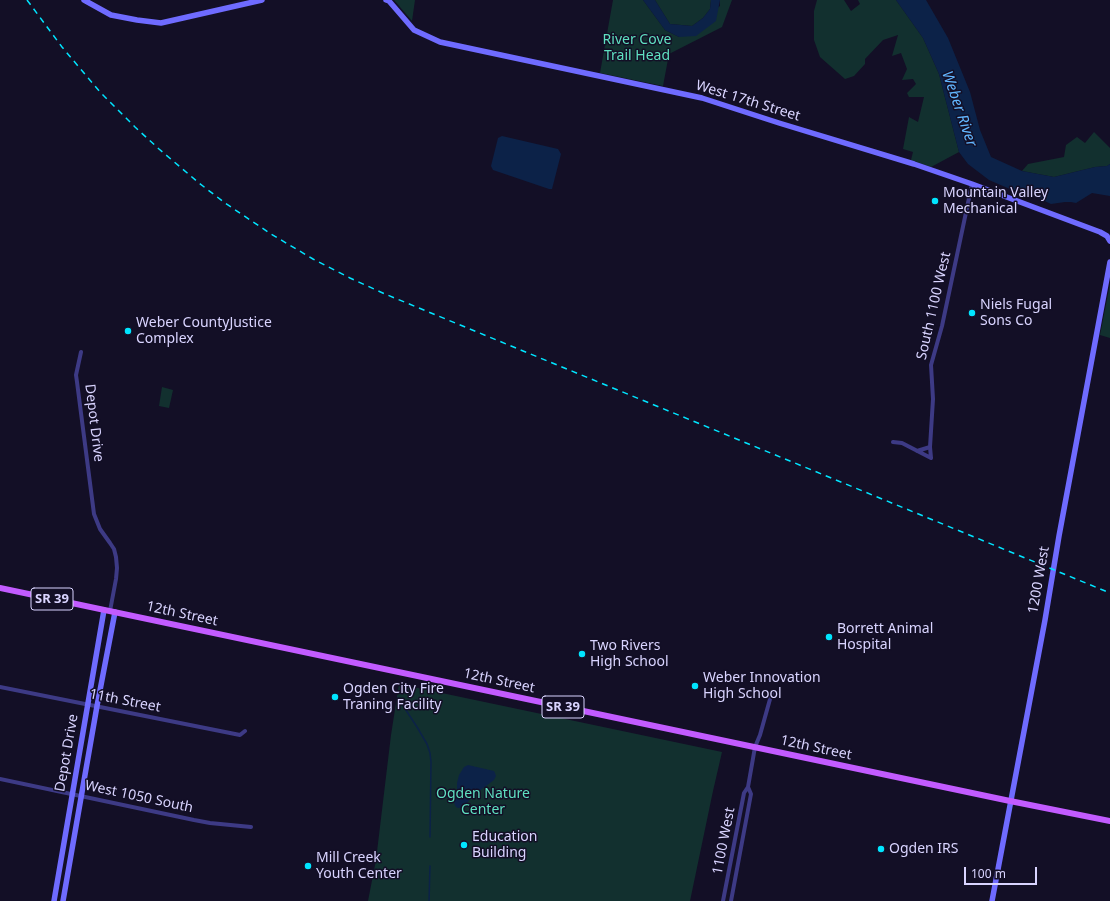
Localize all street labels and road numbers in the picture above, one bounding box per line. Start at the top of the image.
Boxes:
street label: West 17th Street [694,77,802,125]
street label: South 1100 West [913,250,955,362]
street label: Depot Drive [81,383,107,463]
street label: 1200 West [1025,545,1053,615]
road number: SR 39 [31,588,73,610]
street label: 12th Street [145,598,219,630]
street label: 12th Street [462,665,536,697]
street label: 11th Street [88,686,162,716]
road number: SR 39 [542,696,584,718]
street label: Depot Drive [52,713,82,793]
street label: 12th Street [779,732,853,764]
street label: West 1050 South [83,777,195,817]
street label: 1100 West [709,806,739,876]

